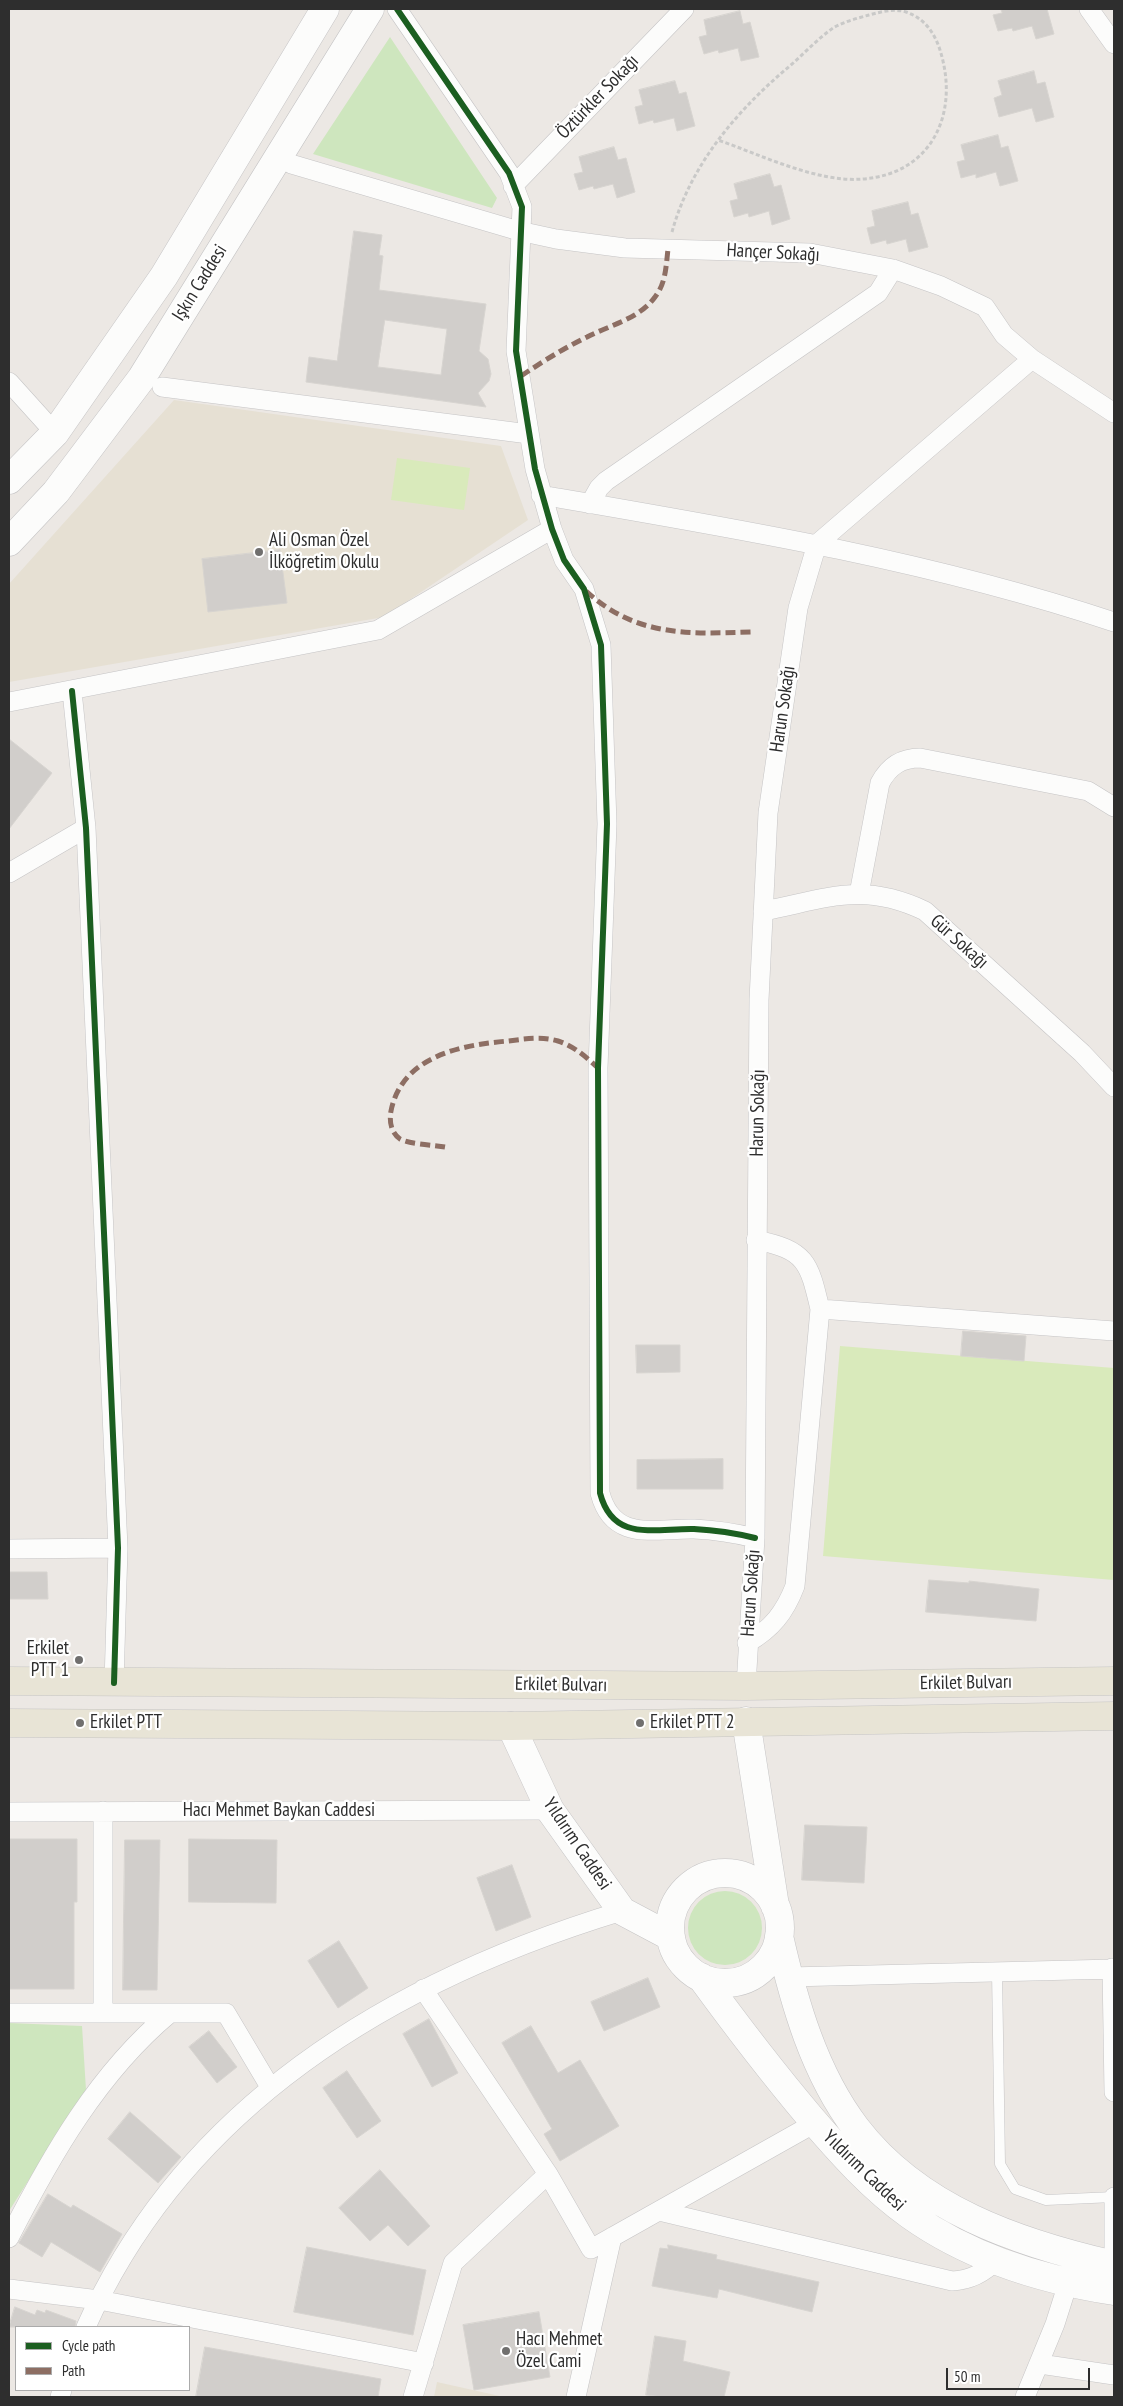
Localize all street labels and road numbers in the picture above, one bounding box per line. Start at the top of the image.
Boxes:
street label: Öztürkler Sokağı [552,50,644,144]
street label: Hançer Sokağı [726,239,820,267]
street label: Işkın Caddesi [168,241,232,325]
street label: Harun Sokağı [766,664,800,754]
street label: Gür Sokağı [925,910,993,974]
street label: Harun Sokağı [746,1069,770,1157]
street label: Harun Sokağı [737,1549,765,1637]
street label: Erkilet Bulvarı [920,1671,1012,1695]
street label: Erkilet Bulvarı [515,1673,607,1697]
street label: Yıldırım Caddesi [538,1794,616,1894]
street label: Hacı Mehmet Baykan Caddesi [183,1800,375,1822]
street label: Yıldırım Caddesi [818,2126,910,2216]

